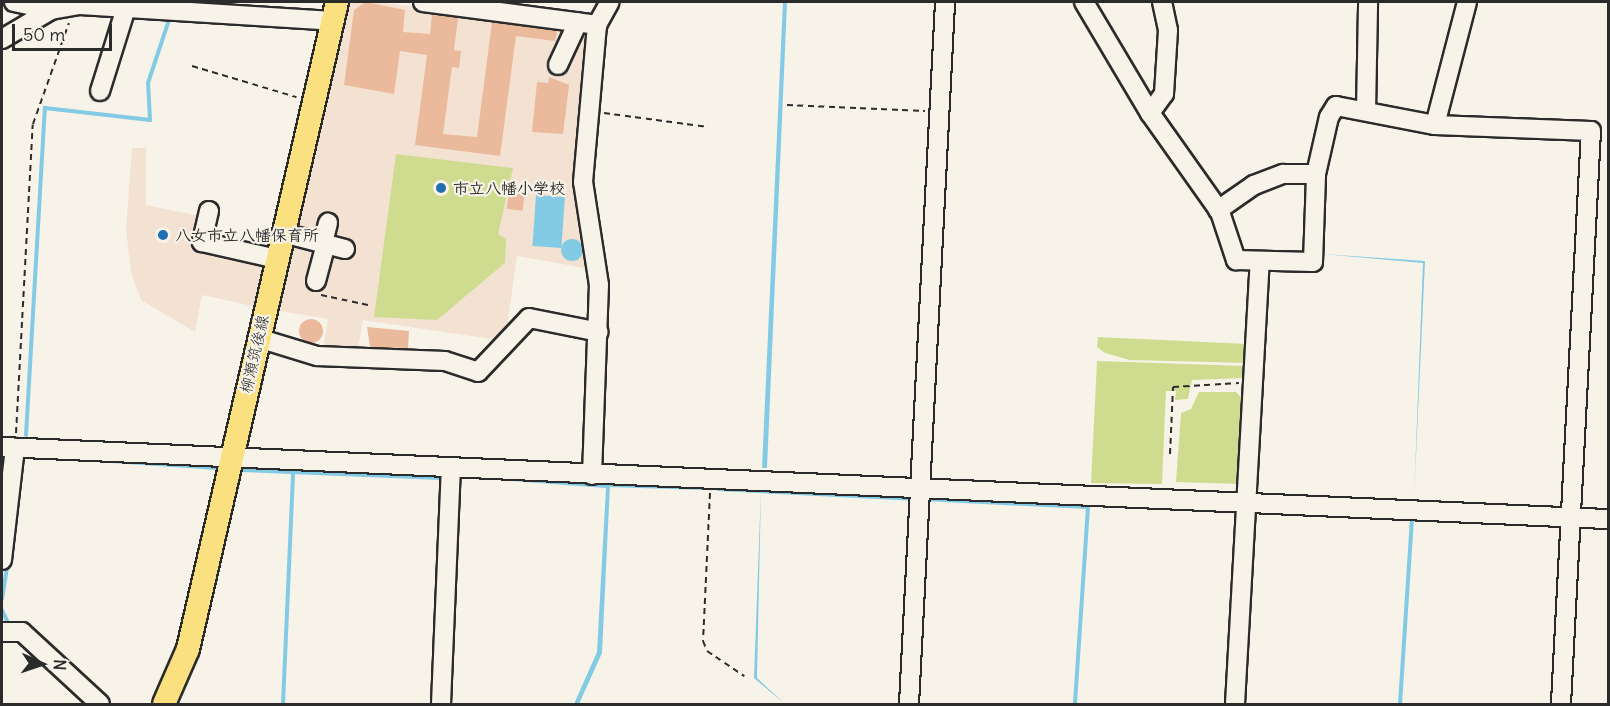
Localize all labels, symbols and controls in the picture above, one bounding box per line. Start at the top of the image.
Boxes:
scale bar [15,12,116,50]
text: 50 m [23,23,65,46]
place label: 市立八幡小学校 [453,178,565,198]
marker: 市立八幡小学校 [434,181,448,195]
place label: 八女市立八幡保育所 [175,225,319,245]
marker: 八女市立八幡保育所 [156,228,170,242]
street label: 柳瀬筑後線 [236,313,272,395]
north arrow [12,634,72,694]
text: N [50,659,70,671]

